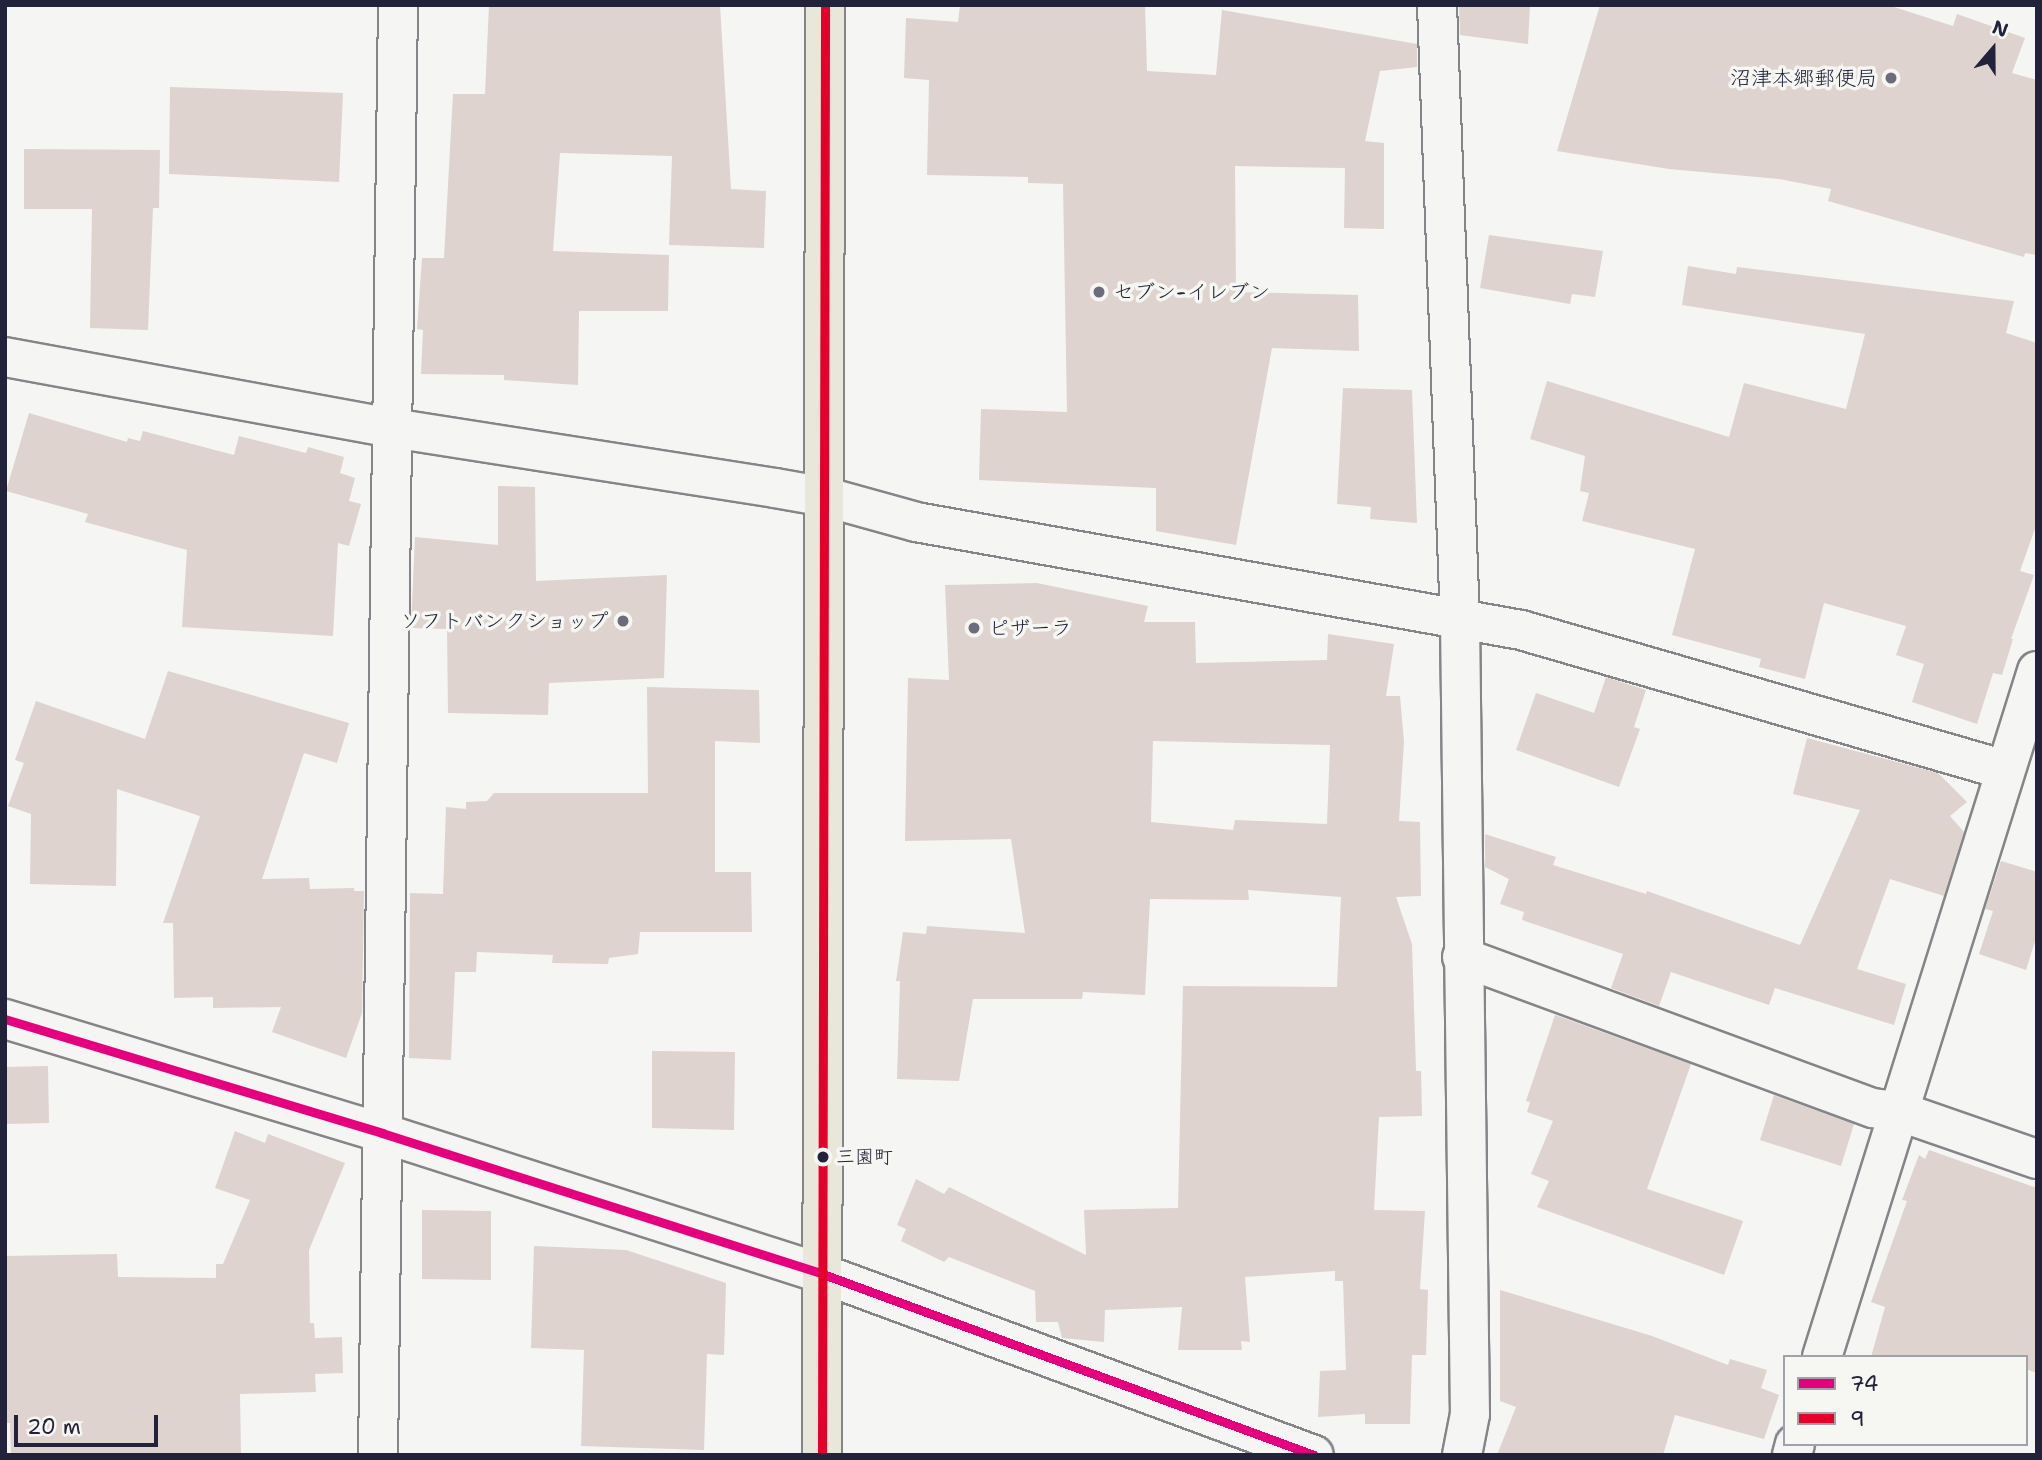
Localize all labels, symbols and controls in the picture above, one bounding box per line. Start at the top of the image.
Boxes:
north arrow [1958,14,2028,84]
text: N [1989,14,2012,43]
place label: 沼津本郷郵便局 [1730,65,1877,91]
marker: 沼津本郷郵便局 [1883,70,1899,86]
place label: セブン-イレブン [1113,279,1270,305]
marker: セブン-イレブン [1091,284,1107,300]
place label: ソフトバンクショップ [399,608,609,634]
marker: ソフトバンクショップ [615,613,631,629]
place label: ピザーラ [988,615,1072,641]
marker: ピザーラ [966,620,982,636]
place label: 三園町 [836,1146,893,1168]
marker: 三園町 [816,1150,830,1164]
legend [1783,1355,2028,1446]
text: 74 [1850,1370,1878,1398]
scale bar [18,1400,161,1444]
text: 9 [1850,1405,1865,1433]
text: 20 m [27,1413,81,1441]

